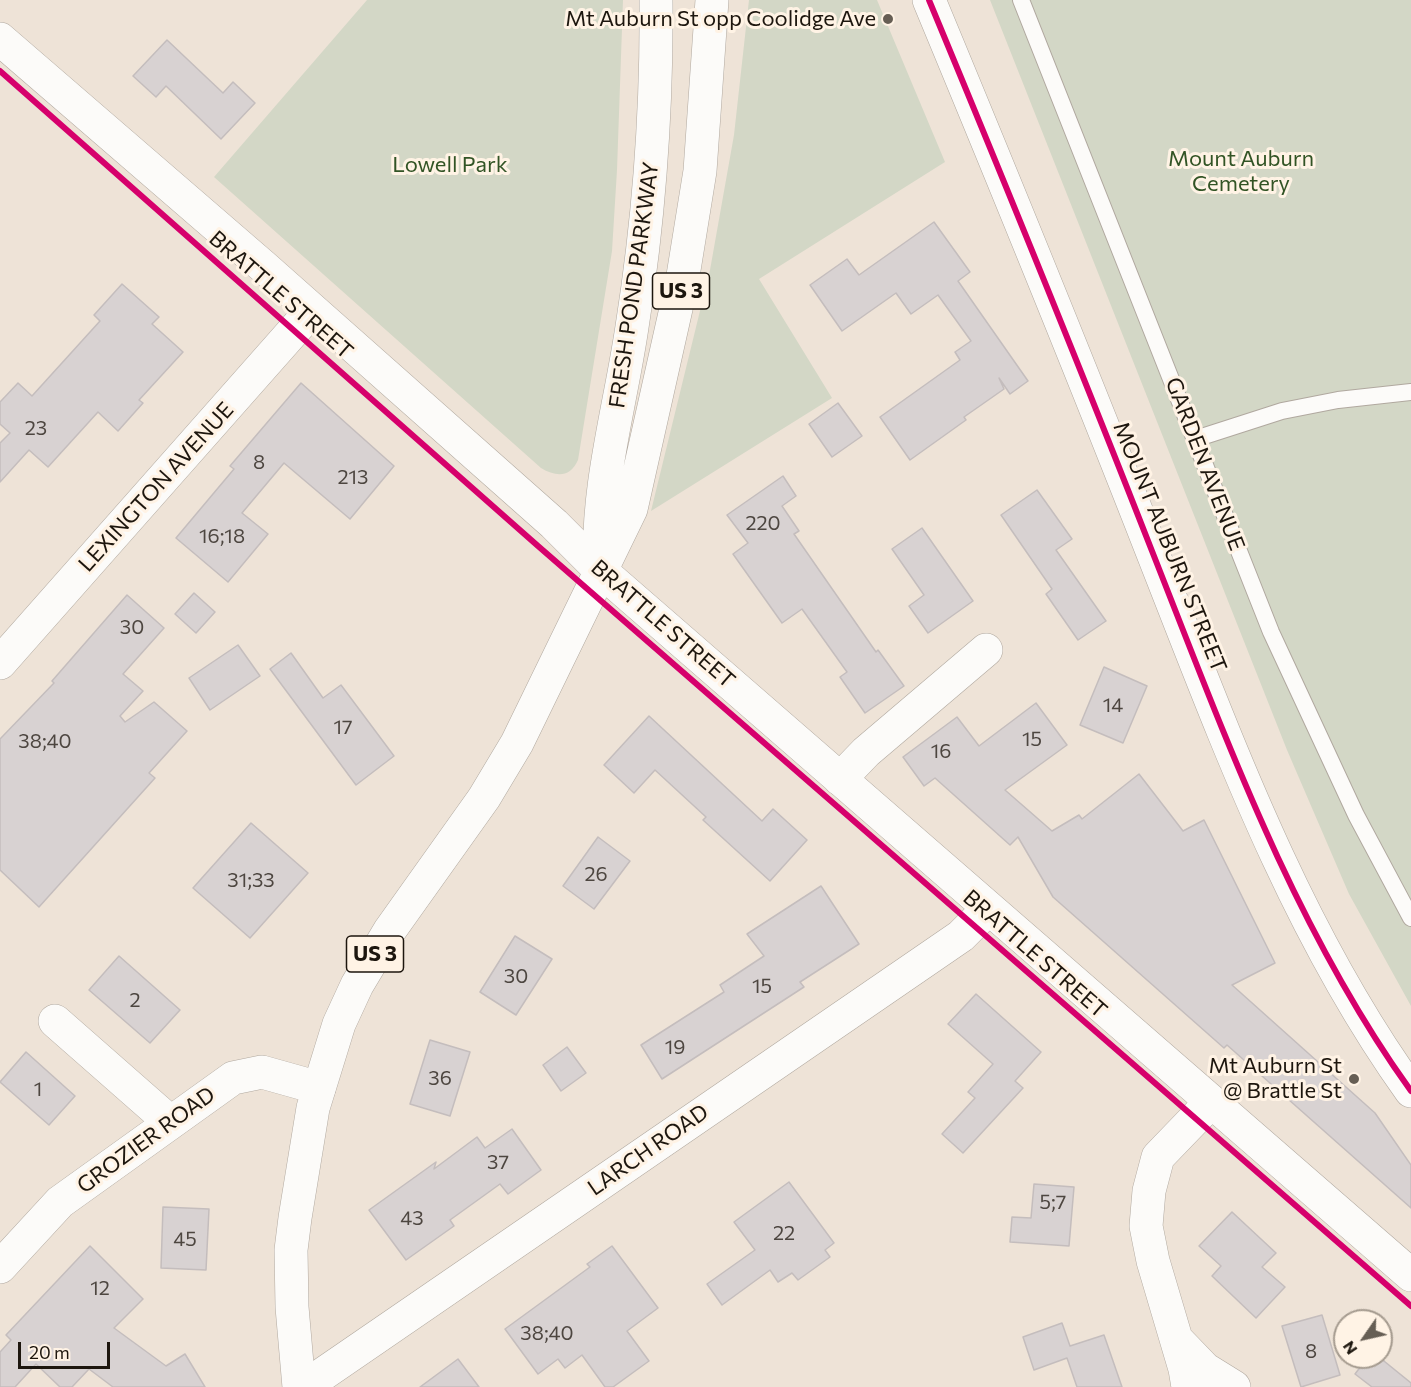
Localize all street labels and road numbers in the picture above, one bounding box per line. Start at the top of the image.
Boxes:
street label: FRESH POND PARKWAY [604,160,664,410]
street label: BRATTLE STREET [204,225,358,365]
road number: US 3 [652,273,710,309]
street label: GARDEN AVENUE [1160,374,1250,554]
street label: LEXINGTON AVENUE [73,397,239,577]
street label: MOUNT AUBURN STREET [1108,418,1232,676]
street label: BRATTLE STREET [586,554,740,694]
street label: BRATTLE STREET [958,884,1112,1024]
road number: US 3 [346,936,404,972]
street label: GROZIER ROAD [72,1081,220,1199]
street label: LARCH ROAD [583,1099,713,1201]

